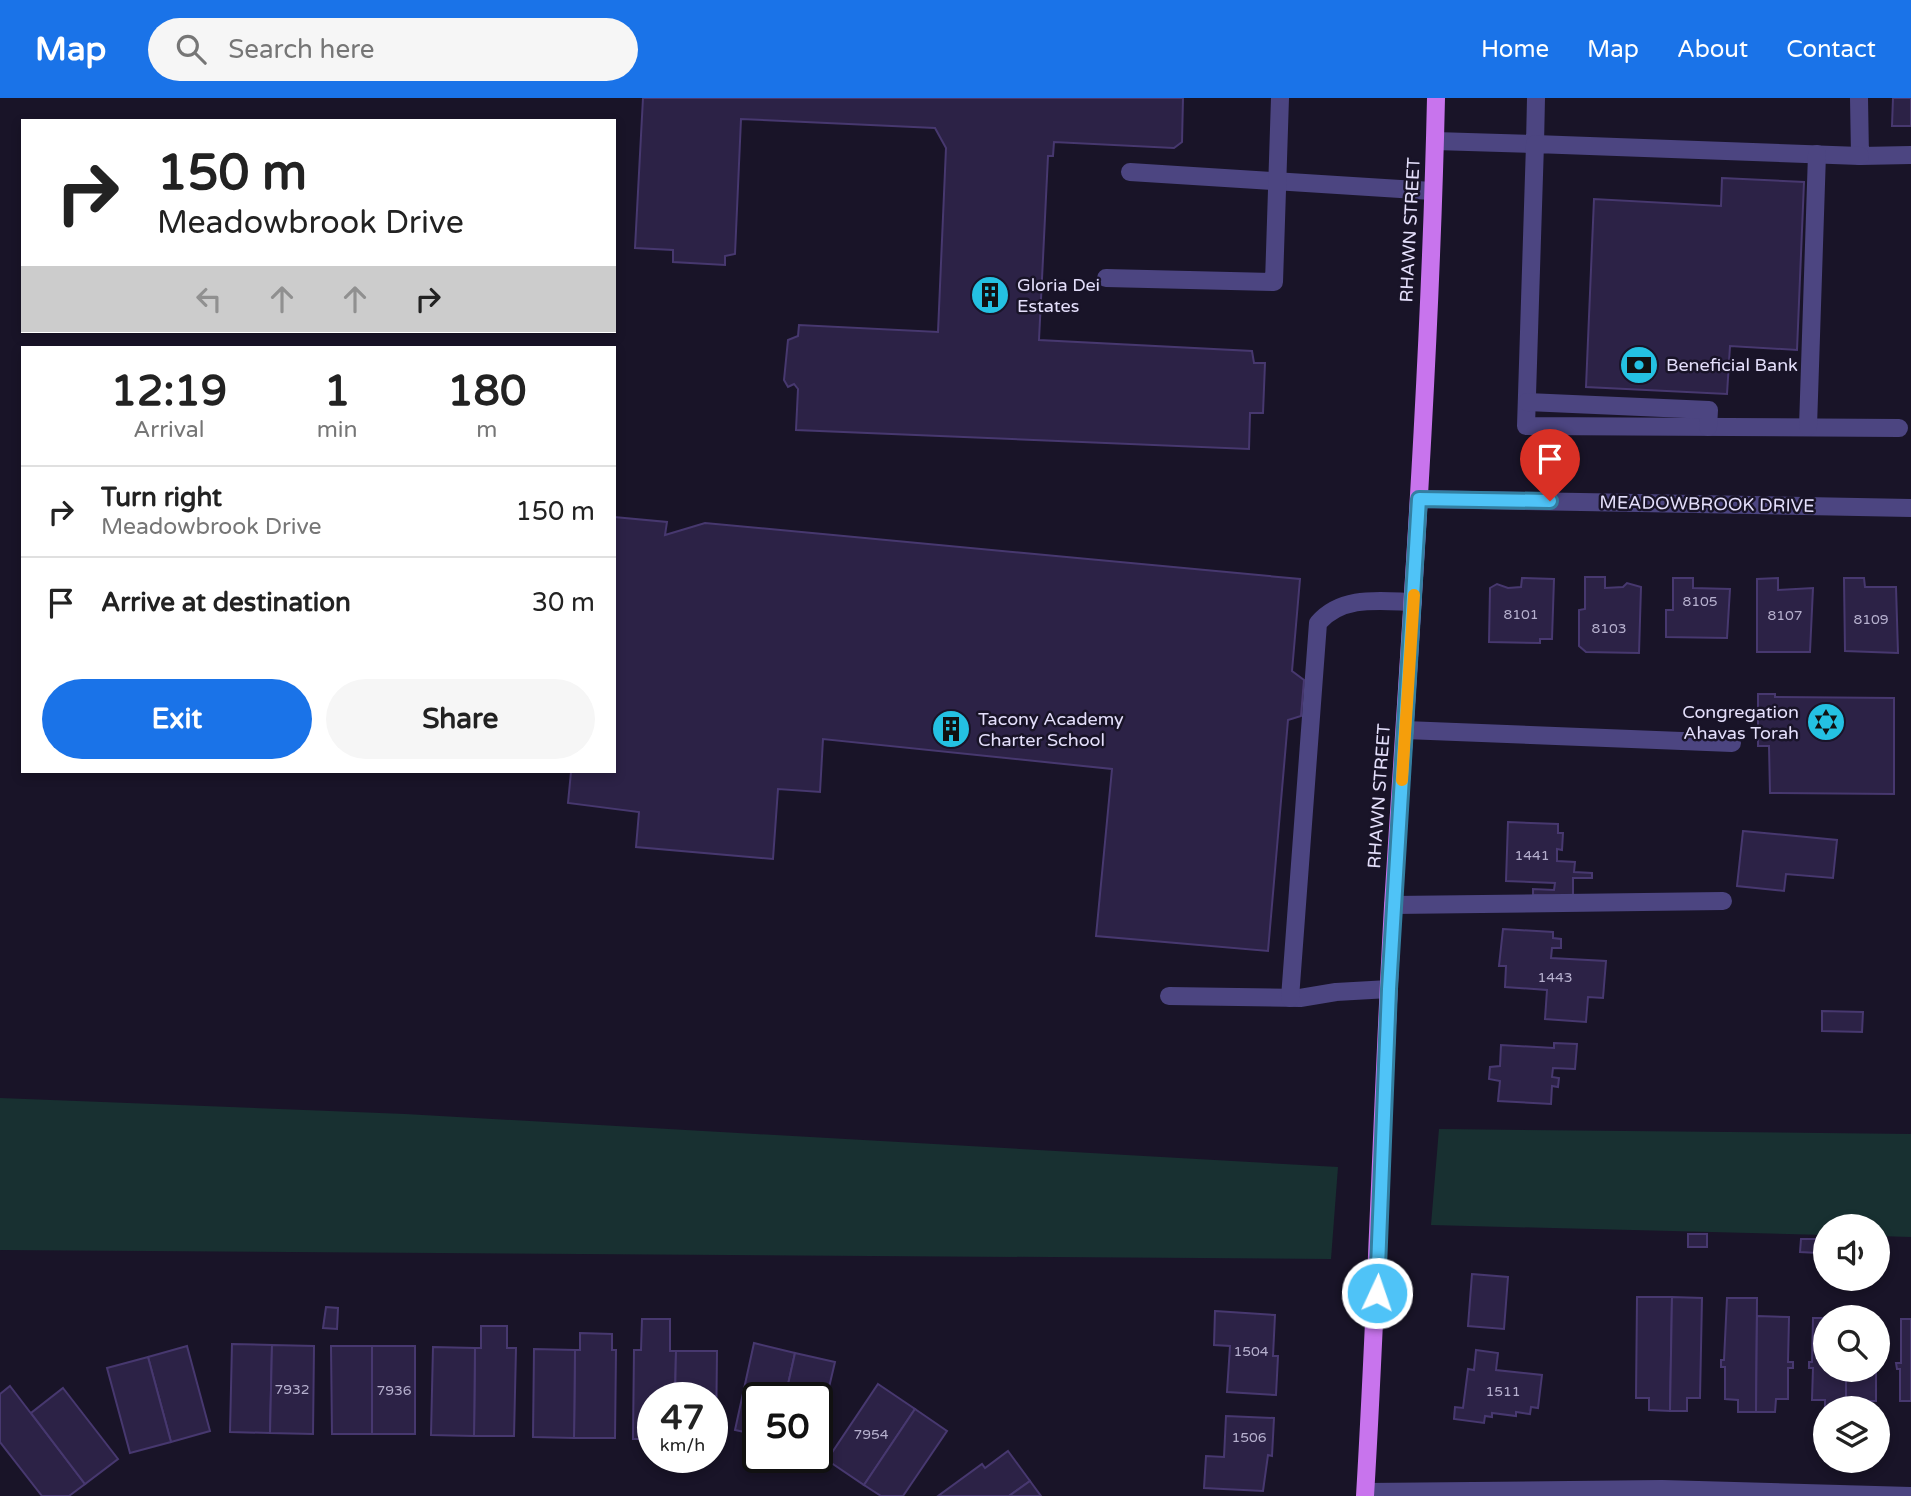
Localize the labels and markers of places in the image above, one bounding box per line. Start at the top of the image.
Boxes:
building icon: Gloria Dei Estates [969,274,1011,316]
place label: Gloria Dei Estates [1017,274,1100,317]
bank icon: Beneficial Bank [1618,344,1660,386]
place label: Beneficial Bank [1666,354,1798,376]
pin [1520,429,1580,501]
place label: Congregation Ahavas Torah [1682,701,1799,744]
synagogue icon: Congregation Ahavas Torah [1805,701,1847,743]
building icon: Tacony Academy Charter School [930,708,972,750]
place label: Tacony Academy Charter School [978,708,1124,751]

